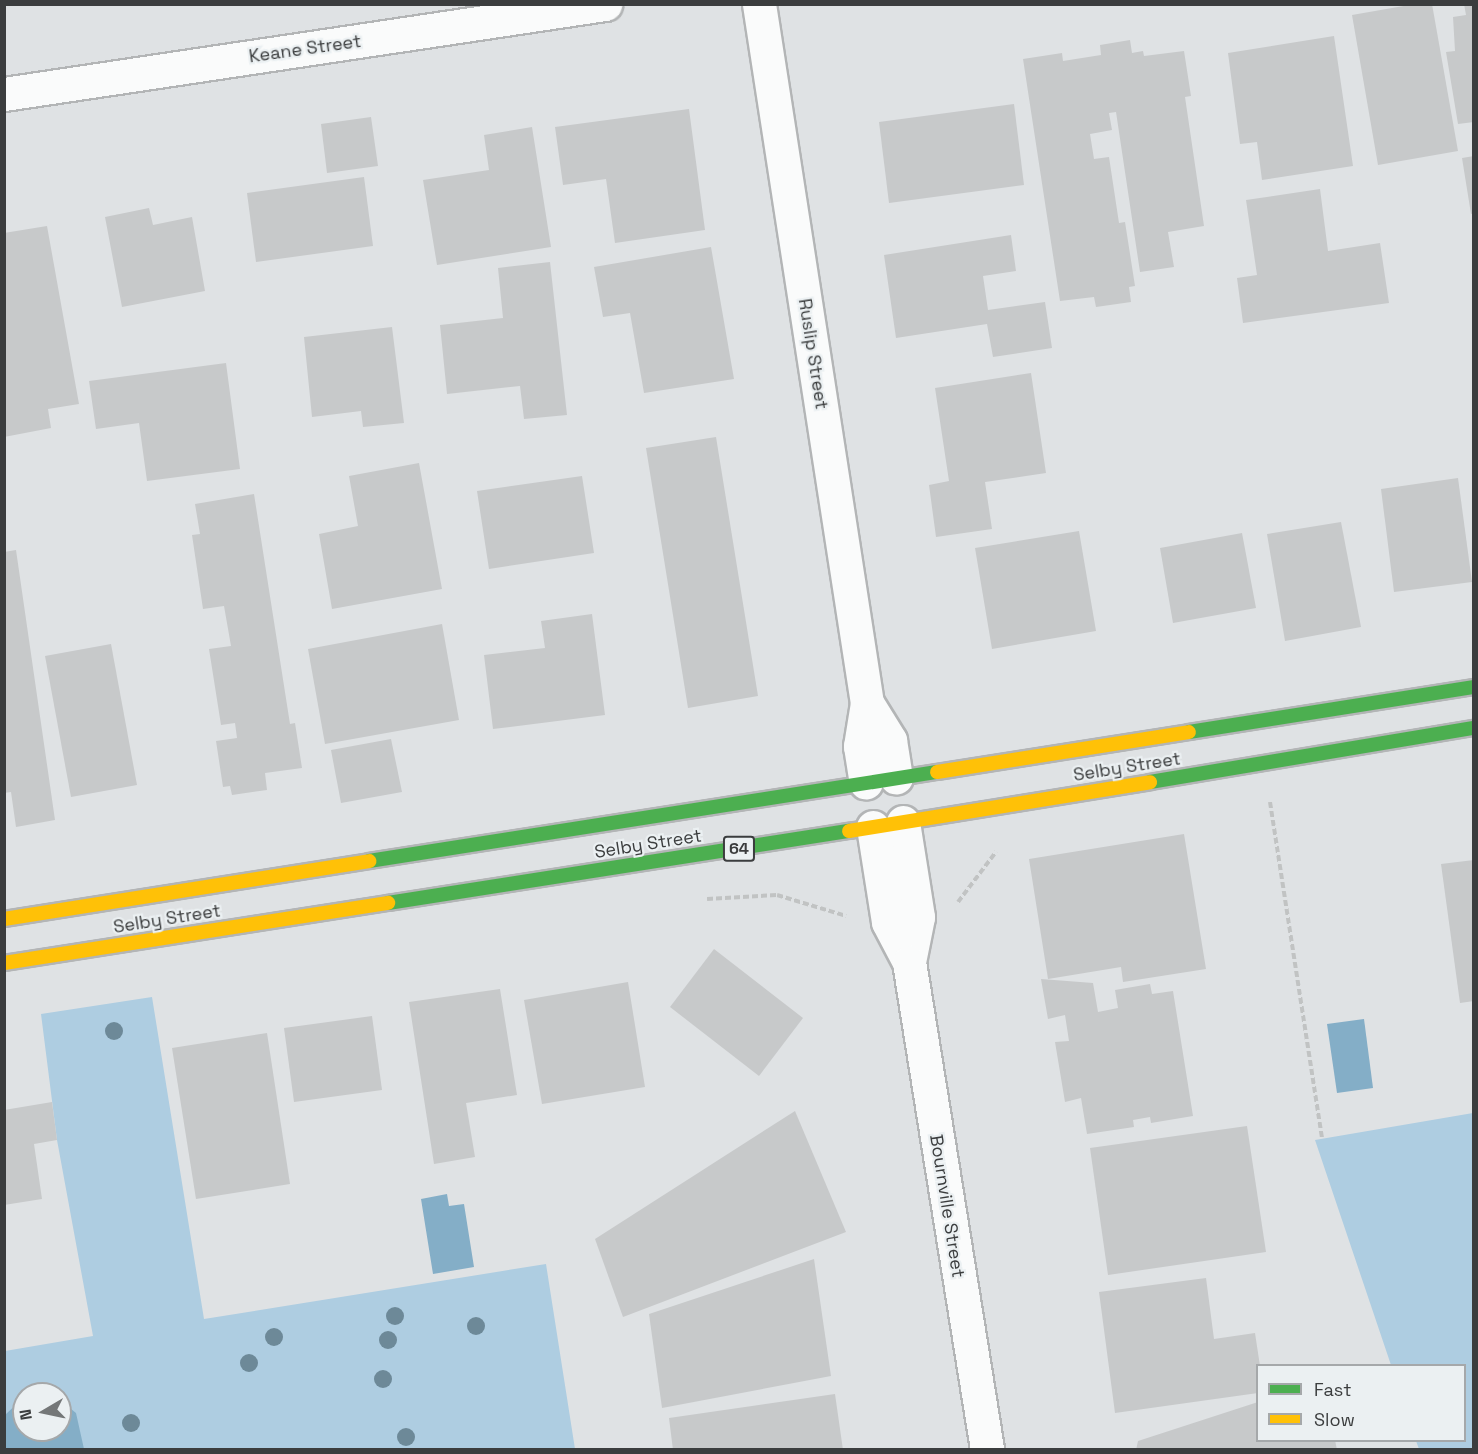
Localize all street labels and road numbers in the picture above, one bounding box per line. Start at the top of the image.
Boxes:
street label: Keane Street [248,30,362,68]
street label: Ruslip Street [794,297,832,411]
street label: Selby Street [1072,748,1182,786]
street label: Selby Street [593,825,703,863]
road number: 64 [722,836,756,862]
street label: Selby Street [112,900,222,938]
street label: Bournville Street [925,1133,969,1279]

